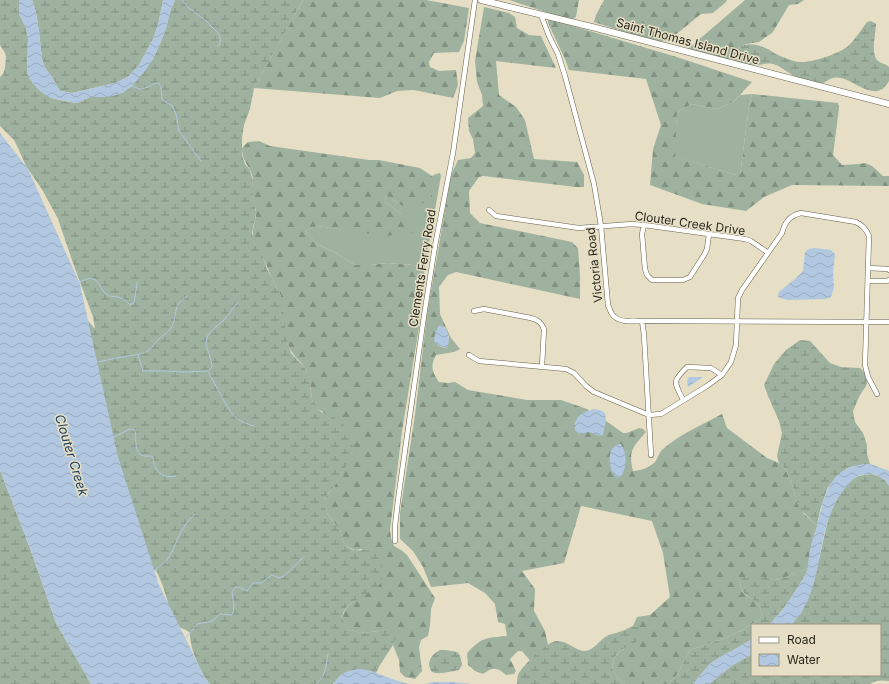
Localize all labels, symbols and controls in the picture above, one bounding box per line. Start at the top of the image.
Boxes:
street label: Saint Thomas Island Drive [615,15,761,67]
street label: Clements Ferry Road [405,208,439,328]
street label: Clouter Creek Drive [634,208,746,238]
street label: Victoria Road [583,227,605,303]
water label: Clouter Creek [52,412,92,499]
legend [751,624,881,676]
text: Road [787,632,816,647]
text: Water [787,652,821,667]

